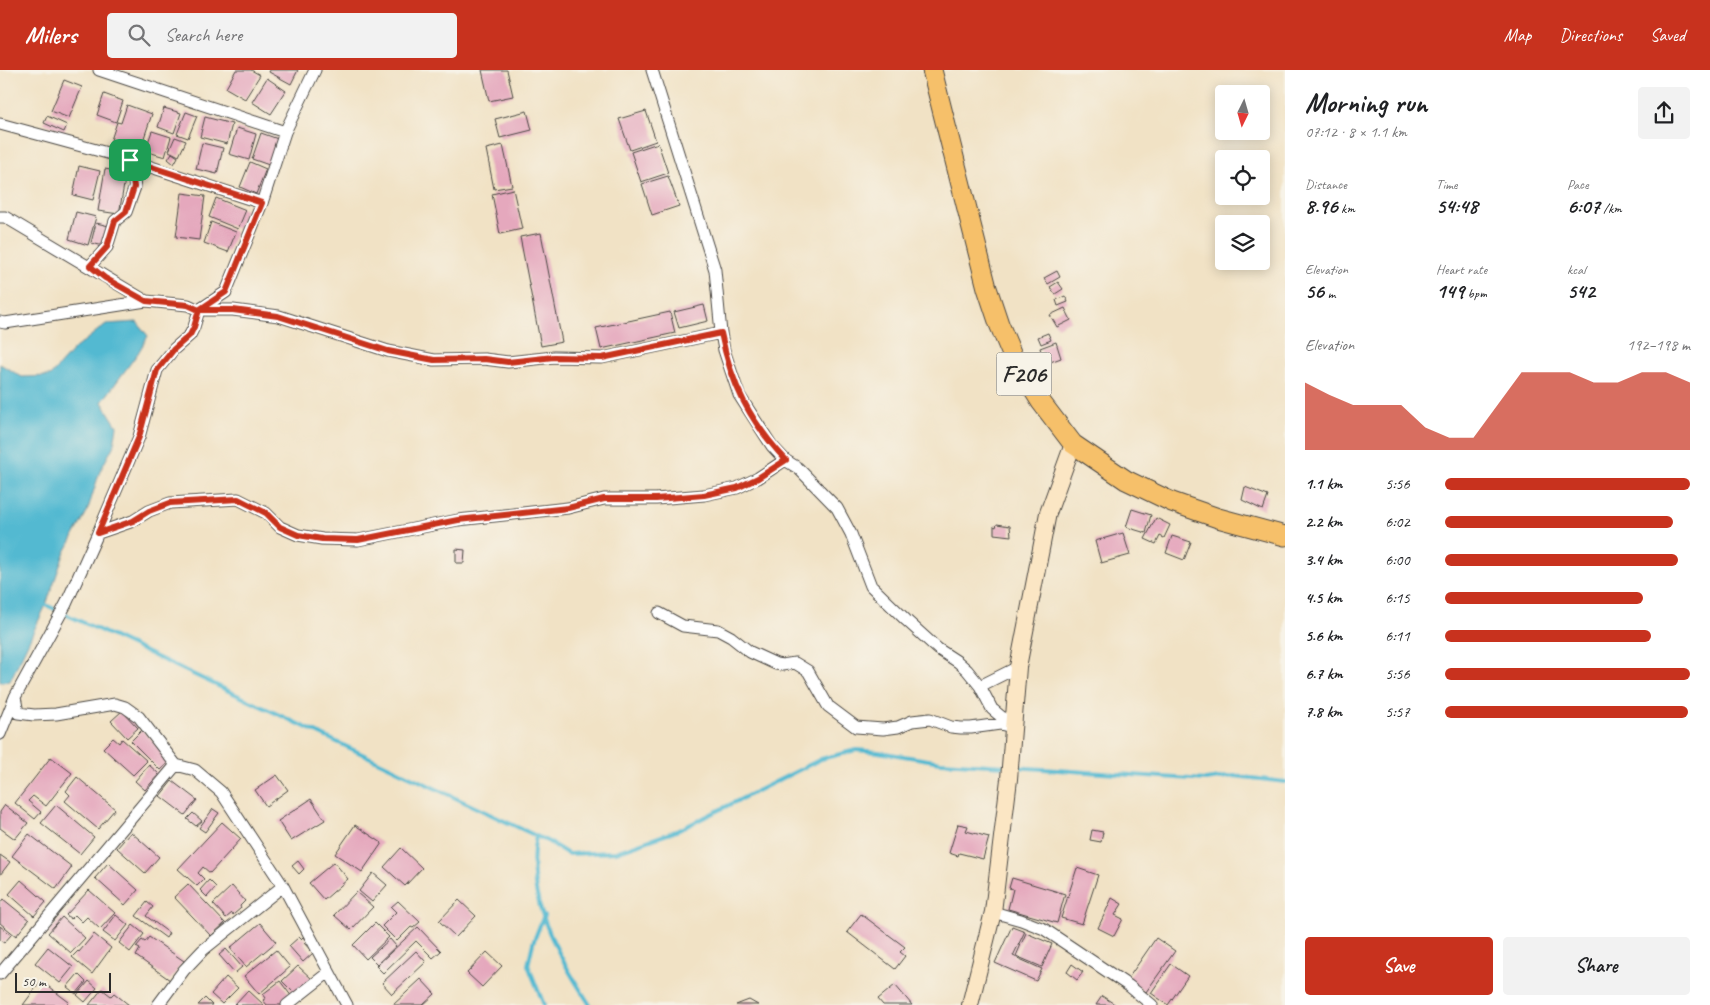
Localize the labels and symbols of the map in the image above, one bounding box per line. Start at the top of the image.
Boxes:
north arrow [1215,85,1270,140]
pin [109,139,151,181]
road number: F206 [996,352,1052,396]
scale bar [15,970,111,993]

